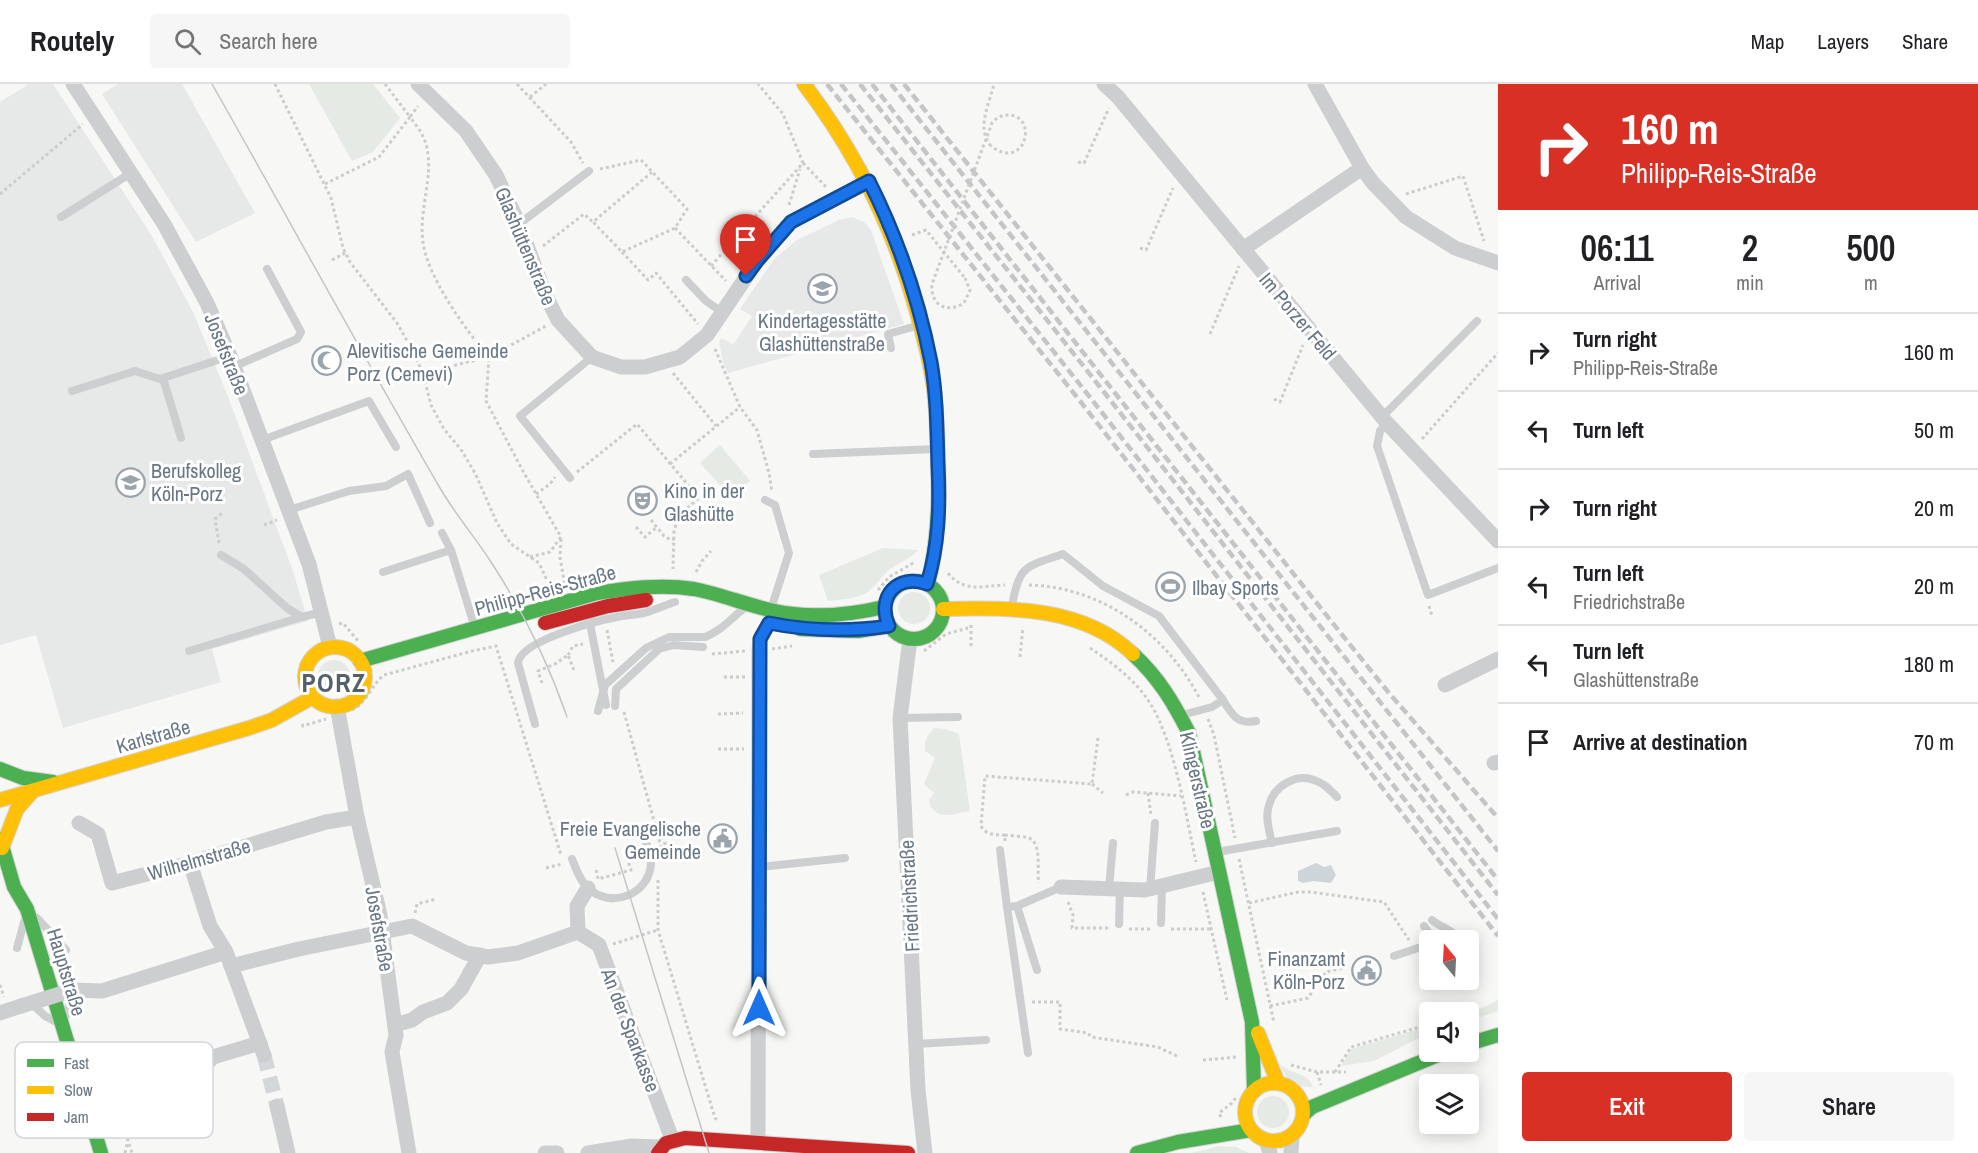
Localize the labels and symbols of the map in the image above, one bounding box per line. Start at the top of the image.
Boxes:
street label: Glashüttenstraße [489,183,563,309]
pin [720,214,771,276]
street label: Im Porzer Feld [1253,266,1343,366]
school or university icon: Kindertagesstätte Glashüttenstraße [806,273,838,305]
place label: Kindertagesstätte Glashüttenstraße [758,307,886,357]
street label: Josefstraße [198,309,256,399]
place label: Alevitische Gemeinde Porz (Cemevi) [346,337,508,387]
mosque icon: Alevitische Gemeinde Porz (Cemevi) [310,345,342,377]
place label: Berufskolleg Köln-Porz [151,457,241,507]
school or university icon: Berufskolleg Köln-Porz [114,466,146,498]
place label: Kino in der Glashütte [664,477,745,527]
theatre icon: Kino in der Glashütte [627,485,659,517]
street label: Philipp-Reis-Straße [472,558,618,622]
sports icon: Ilbay Sports [1155,571,1187,603]
place label: Ilbay Sports [1192,574,1279,601]
district label: PORZ [301,665,367,700]
street label: Karlstraße [113,713,193,759]
street label: Klingerstraße [1174,729,1222,831]
place label: Freie Evangelische Gemeinde [560,815,701,865]
public building icon: Freie Evangelische Gemeinde [706,823,738,855]
street label: Wilhelmstraße [144,831,254,887]
street label: Friedrichstraße [893,839,925,953]
street label: Josefstraße [359,884,401,974]
street label: Hauptstraße [41,925,93,1019]
north arrow [1419,930,1479,990]
place label: Finanzamt Köln-Porz [1268,945,1345,995]
public building icon: Finanzamt Köln-Porz [1350,954,1382,986]
street label: An der Sparkasse [595,963,667,1096]
position arrow [727,976,791,1040]
legend [15,1042,213,1138]
text: Fast [64,1052,89,1074]
text: Slow [64,1079,93,1101]
text: Jam [64,1106,89,1128]

